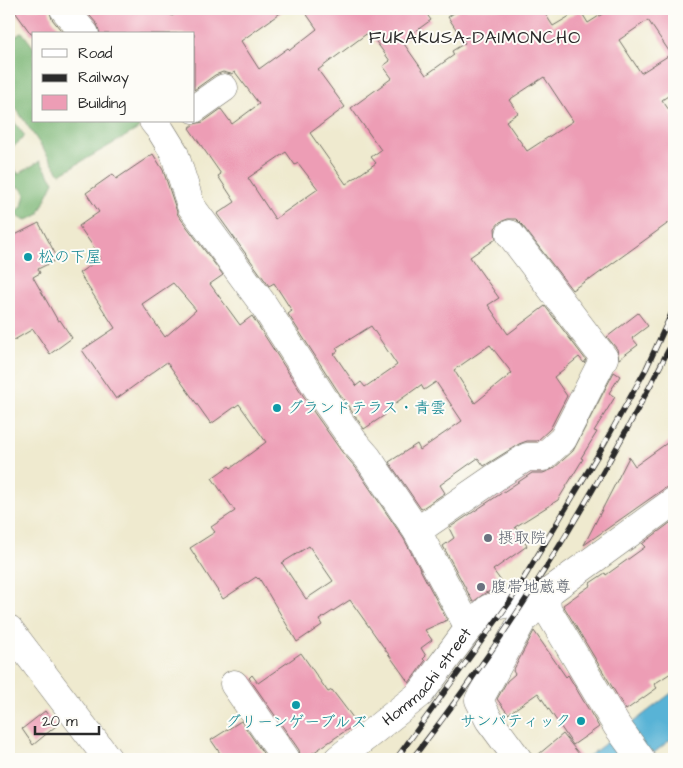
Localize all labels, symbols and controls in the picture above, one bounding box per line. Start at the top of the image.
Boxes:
district label: FUKAKUSA-DAIMONCHO [369,25,581,50]
legend [32,32,195,122]
text: Road [78,43,113,64]
text: Railway [78,67,129,89]
text: Building [78,93,126,115]
place label: 松の下屋 [38,246,102,268]
marker: 松の下屋 [22,251,34,263]
place label: グランドテラス・青雲 [287,397,446,419]
marker: グランドテラス・青雲 [271,402,283,414]
place label: 摂取院 [498,527,546,549]
marker: 摂取院 [482,532,494,544]
place label: 腹帯地蔵尊 [491,576,571,598]
marker: 腹帯地蔵尊 [475,581,487,593]
street label: Hommachi street [378,623,477,731]
marker: グリーンゲーブルズ [290,699,302,711]
scale bar [35,703,99,735]
place label: サンパティック [460,710,571,732]
text: 20 m [42,711,78,732]
place label: グリーンゲーブルズ [225,711,367,733]
marker: サンパティック [575,715,587,727]

